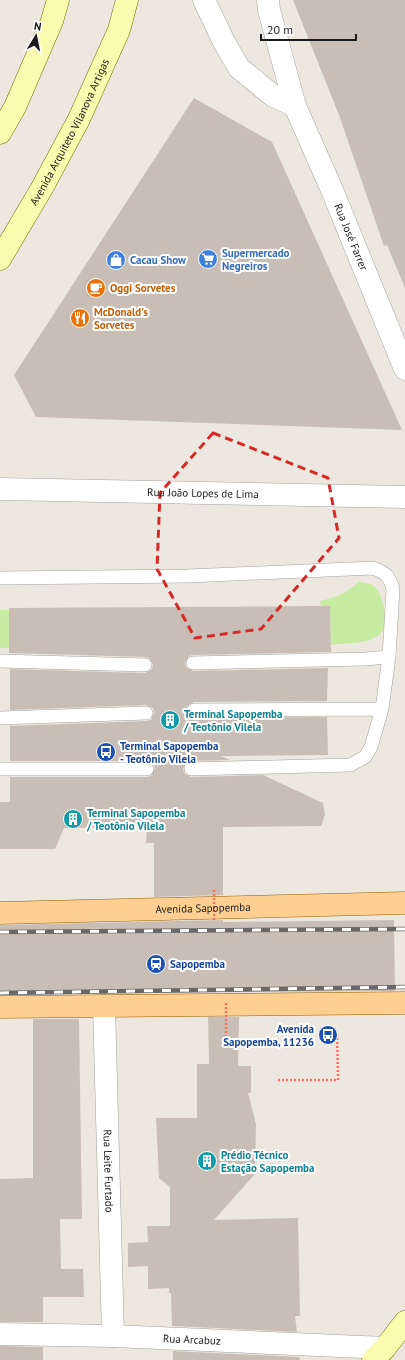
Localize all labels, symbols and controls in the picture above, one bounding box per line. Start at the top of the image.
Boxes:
north arrow [16,16,56,56]
scale bar [261,16,356,42]
text: N [33,19,43,34]
text: 20 m [267,22,293,37]
street label: Avenida Arquiteto Vilanova Artigas [26,56,112,208]
street label: Rua José Farrer [331,201,371,273]
place label: Supermercado Negreiros [222,246,290,273]
supermarket icon: Supermercado Negreiros [197,248,219,270]
shop icon: Cacau Show [105,249,127,271]
place label: Cacau Show [130,253,187,267]
cafe icon: Oggi Sorvetes [85,277,107,299]
place label: Oggi Sorvetes [110,281,176,295]
place label: McDonald's Sorvetes [94,305,148,332]
restaurant icon: McDonald's Sorvetes [69,307,91,329]
street label: Rua João Lopes de Lima [147,485,259,501]
place label: Terminal Sapopemba / Teotõnio Vilela [183,707,282,734]
building icon: Terminal Sapopemba / Teotõnio Vilela [159,709,181,731]
place label: Terminal Sapopemba - Teotônio Vilela [120,739,218,766]
bus stop icon: Terminal Sapopemba - Teotônio Vilela [95,741,117,763]
place label: Terminal Sapopemba / Teotônio Vilela [86,806,185,833]
building icon: Terminal Sapopemba / Teotônio Vilela [62,808,84,830]
street label: Avenida Sapopemba [155,900,251,916]
station icon: Sapopemba [145,953,167,975]
place label: Sapopemba [170,957,225,971]
place label: Avenida Sapopemba, 11236 [223,1022,314,1049]
bus stop icon: Avenida Sapopemba, 11236 [317,1024,339,1046]
street label: Rua Leite Furtado [100,1129,117,1213]
place label: Prédio Técnico Estação Sapopemba [221,1148,314,1175]
building icon: Prédio Técnico Estação Sapopemba [196,1150,218,1172]
street label: Rua Arcabuz [163,1331,221,1348]

